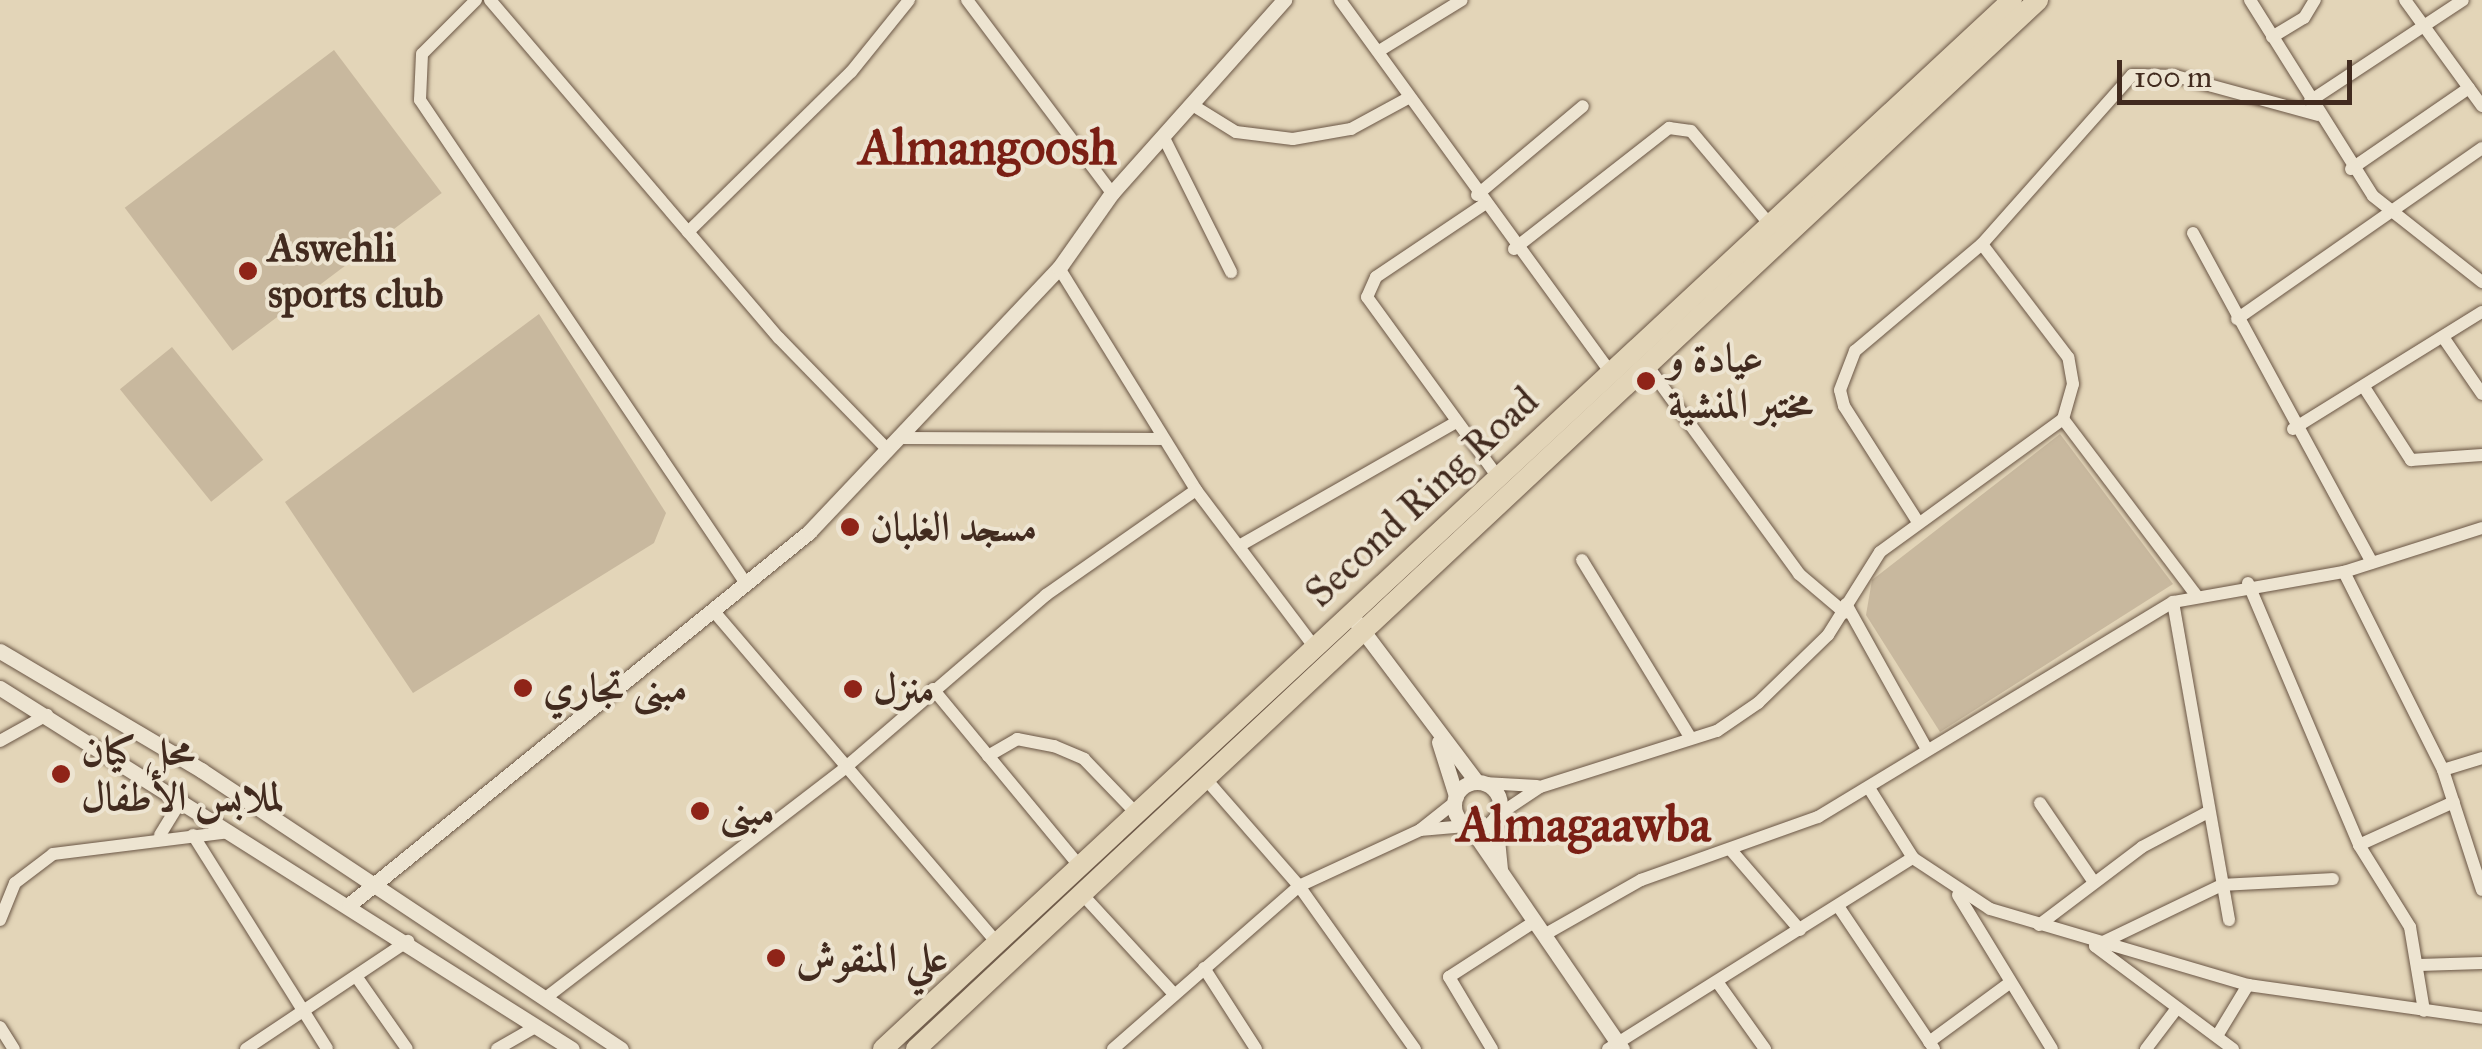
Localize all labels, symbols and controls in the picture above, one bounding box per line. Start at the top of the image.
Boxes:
scale bar [2122,40,2357,102]
text: 100 m [2134,59,2212,95]
district label: Almangoosh [859,118,1117,178]
place label: Aswehli sports club [268,224,444,318]
marker: Aswehli sports club [237,260,259,282]
place label: عيادة و مختبر المنشية [1668,334,1813,428]
marker: عيادة و مختبر المنشية [1633,368,1659,394]
street label: Second Ring Road [1296,377,1548,617]
place label: مسجد الغلبان [870,503,1037,551]
marker: مسجد الغلبان [839,516,861,538]
place label: مبنى تجاري [543,664,687,712]
place label: منزل [873,665,935,713]
marker: مبنى تجاري [512,677,534,699]
marker: منزل [842,678,864,700]
place label: محل كيان لملابس الأطفال [81,727,284,821]
marker: محل كيان لملابس الأطفال [50,763,72,785]
place label: مبنى [720,787,774,835]
district label: Almagaawba [1457,795,1711,855]
marker: مبنى [689,800,711,822]
place label: علي المنقوش [796,934,948,982]
marker: علي المنقوش [765,947,787,969]

